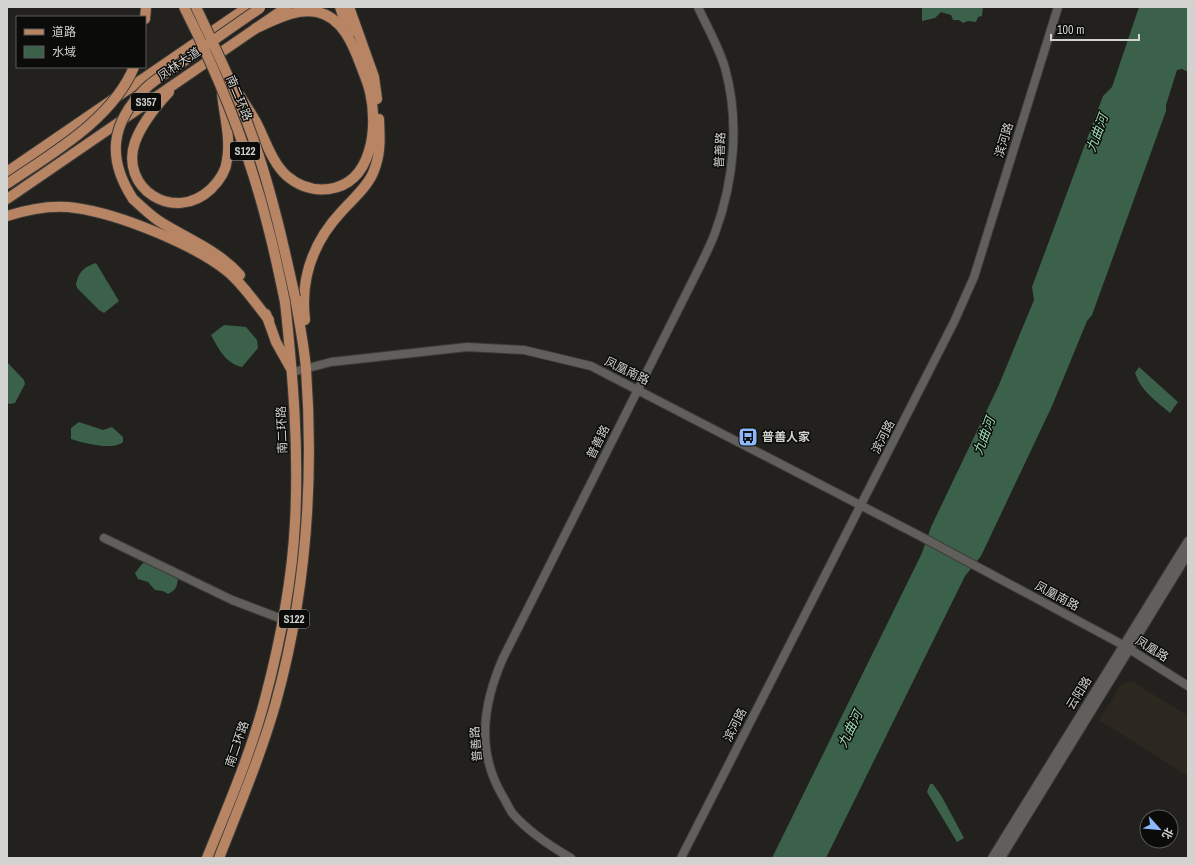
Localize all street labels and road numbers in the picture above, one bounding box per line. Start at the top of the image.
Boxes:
street label: 凤林大道 [155,44,203,84]
street label: 南二环路 [222,73,256,123]
road number: S357 [131,93,161,111]
street label: 滨河路 [991,120,1017,160]
street label: 普善路 [711,132,729,168]
road number: S122 [230,142,260,160]
street label: 凤凰南路 [602,353,652,389]
street label: 南二环路 [273,406,291,454]
street label: 滨河路 [868,417,898,457]
street label: 普善路 [583,422,613,462]
street label: 凤凰南路 [1032,578,1082,614]
road number: S122 [279,610,309,628]
street label: 凤凰路 [1132,633,1172,665]
street label: 云阳路 [1063,673,1095,713]
street label: 滨河路 [720,705,750,745]
street label: 南二环路 [222,719,252,769]
street label: 普善路 [466,725,486,763]

